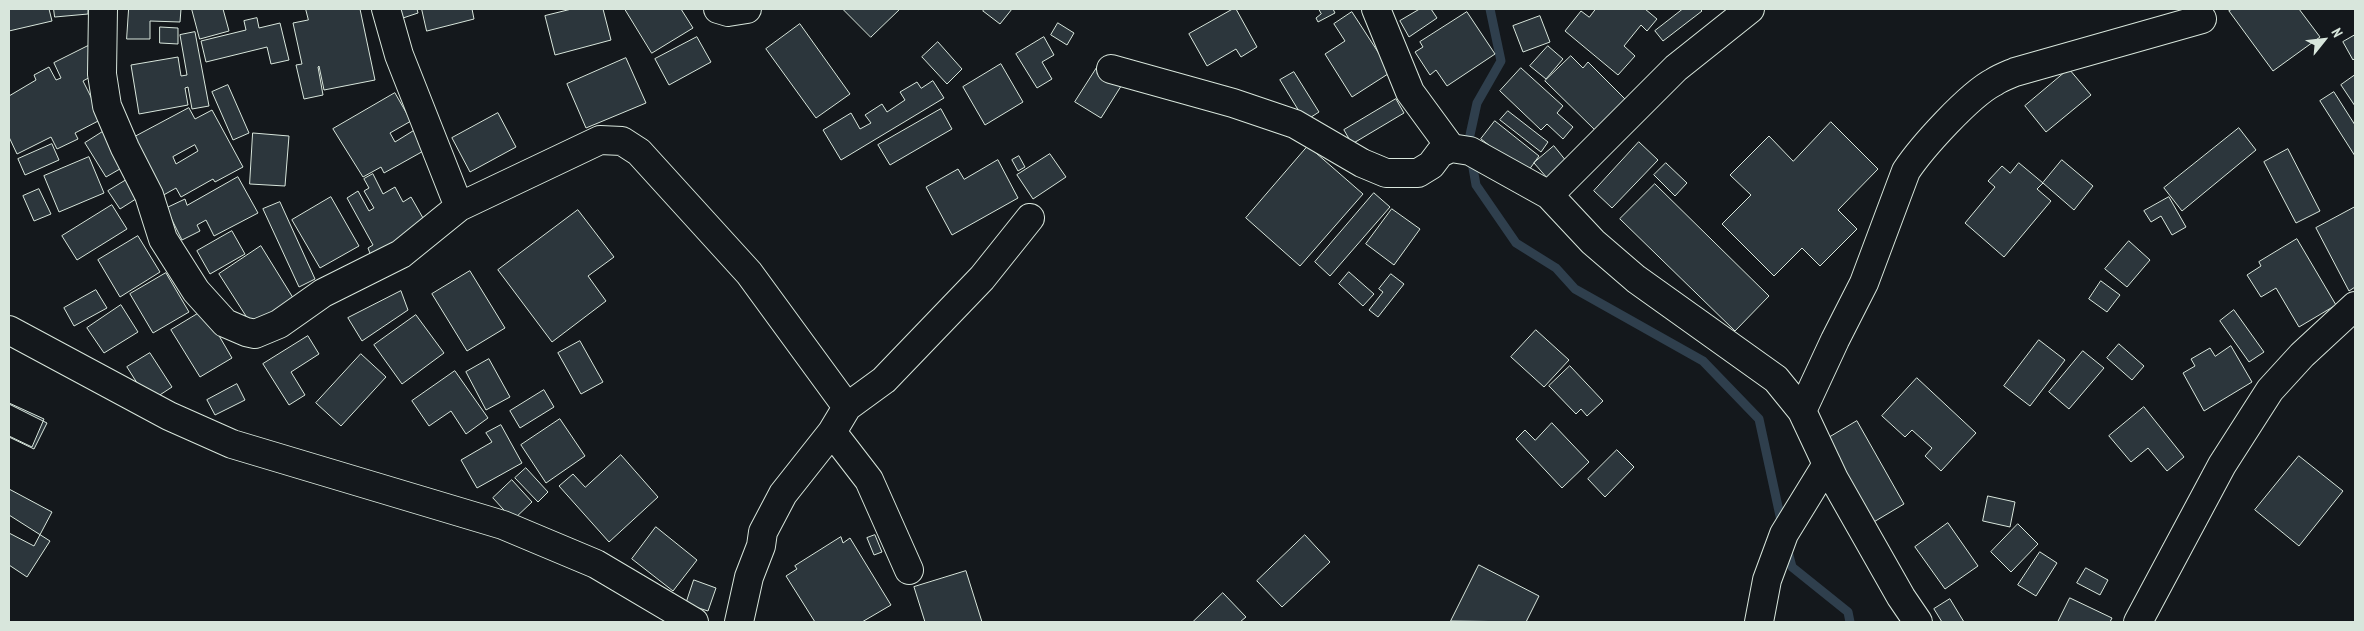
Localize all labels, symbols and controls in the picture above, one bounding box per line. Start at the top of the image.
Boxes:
north arrow [2299,15,2349,65]
text: N [2327,25,2347,40]

